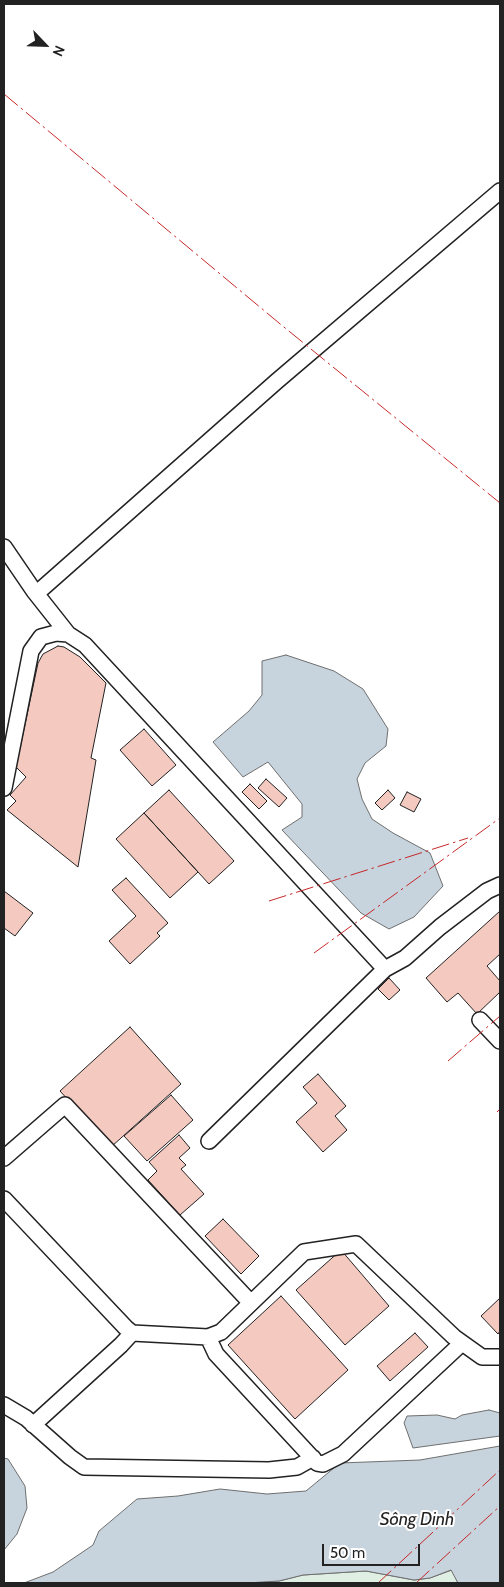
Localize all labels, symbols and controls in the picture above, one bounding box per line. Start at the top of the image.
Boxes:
north arrow [20,20,70,70]
text: N [48,43,69,59]
water label: Sông Dinh [380,1509,454,1531]
scale bar [324,1534,422,1566]
text: 50 m [330,1544,365,1562]

